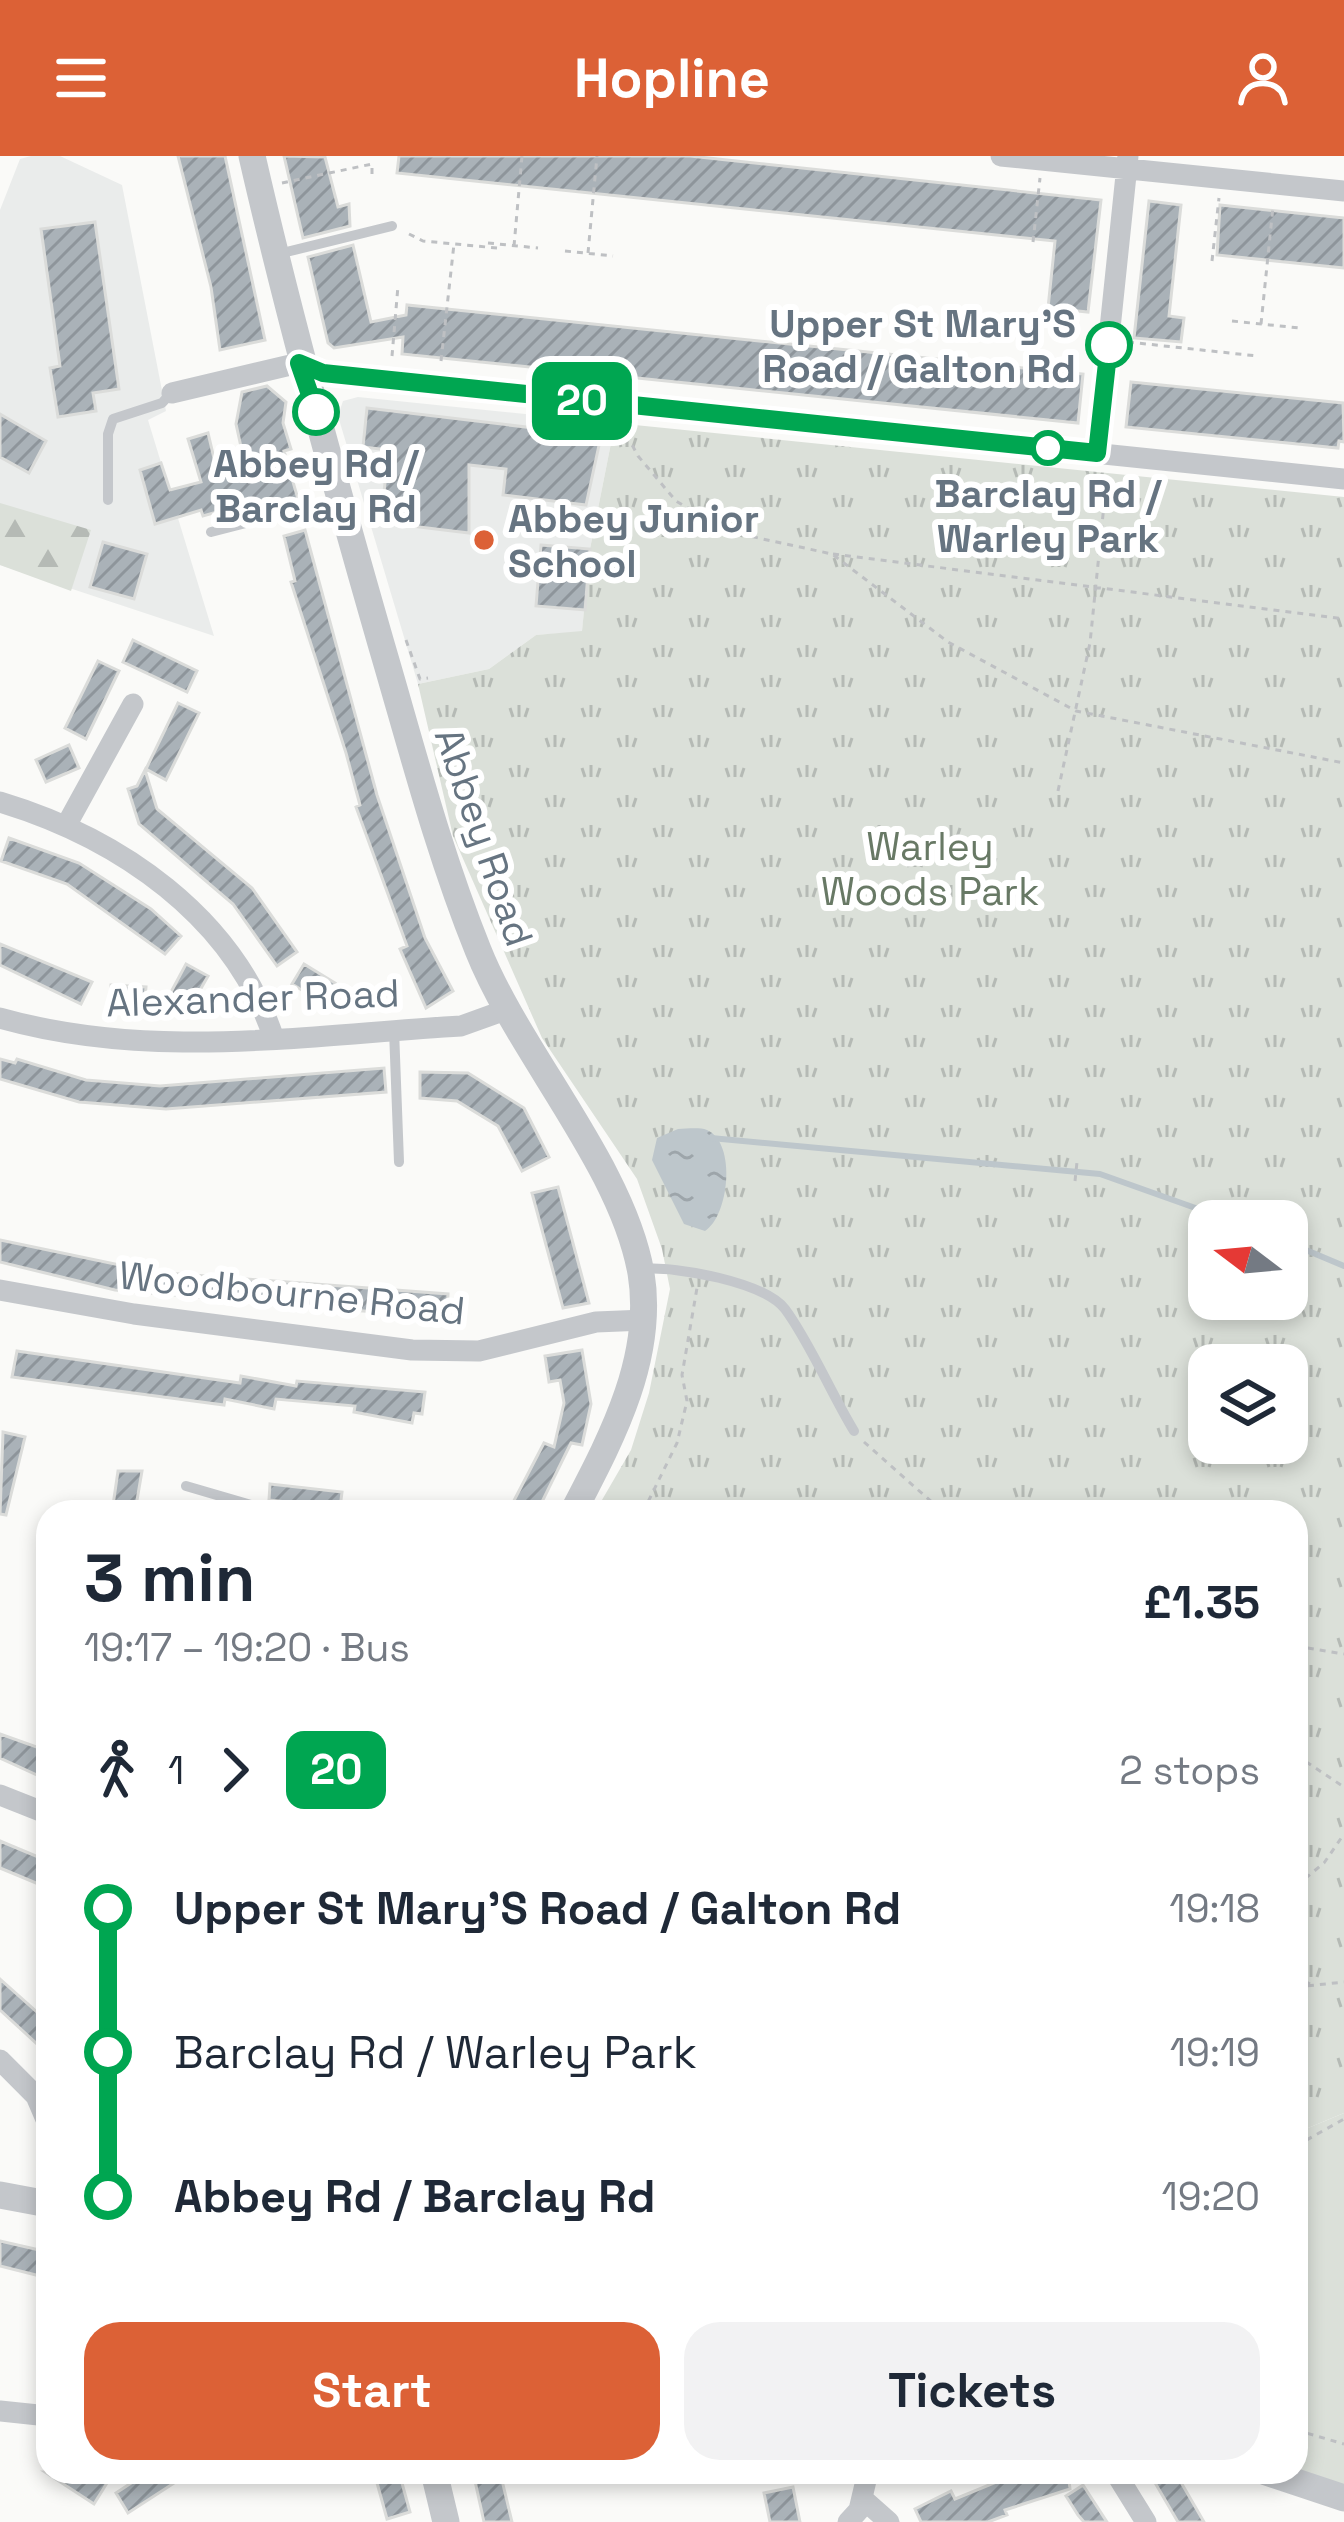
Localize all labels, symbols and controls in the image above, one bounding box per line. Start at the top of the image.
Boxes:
text: Hopline [574,44,770,113]
icon: menu [48,45,114,111]
icon: person [1230,45,1296,111]
place label: Upper St Mary'S Road / Galton Rd [762,299,1076,393]
marker: Upper St Mary'S Road / Galton Rd [1087,323,1131,367]
line badge: 20 [528,362,636,440]
text: 20 [556,374,608,427]
marker: Abbey Rd / Barclay Rd [294,390,338,434]
marker: Barclay Rd / Warley Park [1032,432,1064,464]
place label: Abbey Rd / Barclay Rd [213,439,420,533]
place label: Barclay Rd / Warley Park [935,469,1162,563]
place label: Abbey Junior School [508,494,759,588]
marker: Abbey Junior School [471,527,497,553]
street label: Abbey Road [424,721,544,953]
park label: Warley Woods Park [821,822,1039,916]
street label: Alexander Road [105,968,401,1028]
north arrow [1188,1200,1308,1320]
map controls [1188,1200,1308,1464]
street label: Woodbourne Road [117,1250,467,1336]
button: layers [1188,1344,1308,1464]
text: 3 min [84,1536,255,1620]
text: £1.35 [1143,1574,1260,1631]
text: 19:17 – 19:20 · Bus [84,1623,410,1672]
icon: walk [84,1737,150,1803]
icon: forward [202,1737,268,1803]
text: 20 [310,1743,362,1796]
text: 1 [168,1746,184,1795]
text: 2 stops [1119,1746,1260,1795]
text: Upper St Mary'S Road / Galton Rd [174,1880,901,1937]
text: 19:18 [1169,1884,1260,1933]
text: Barclay Rd / Warley Park [174,2024,697,2081]
text: 19:19 [1170,2028,1260,2077]
text: Abbey Rd / Barclay Rd [174,2168,655,2225]
text: 19:20 [1161,2172,1260,2221]
button: Start [84,2322,660,2460]
button: Tickets [684,2322,1260,2460]

